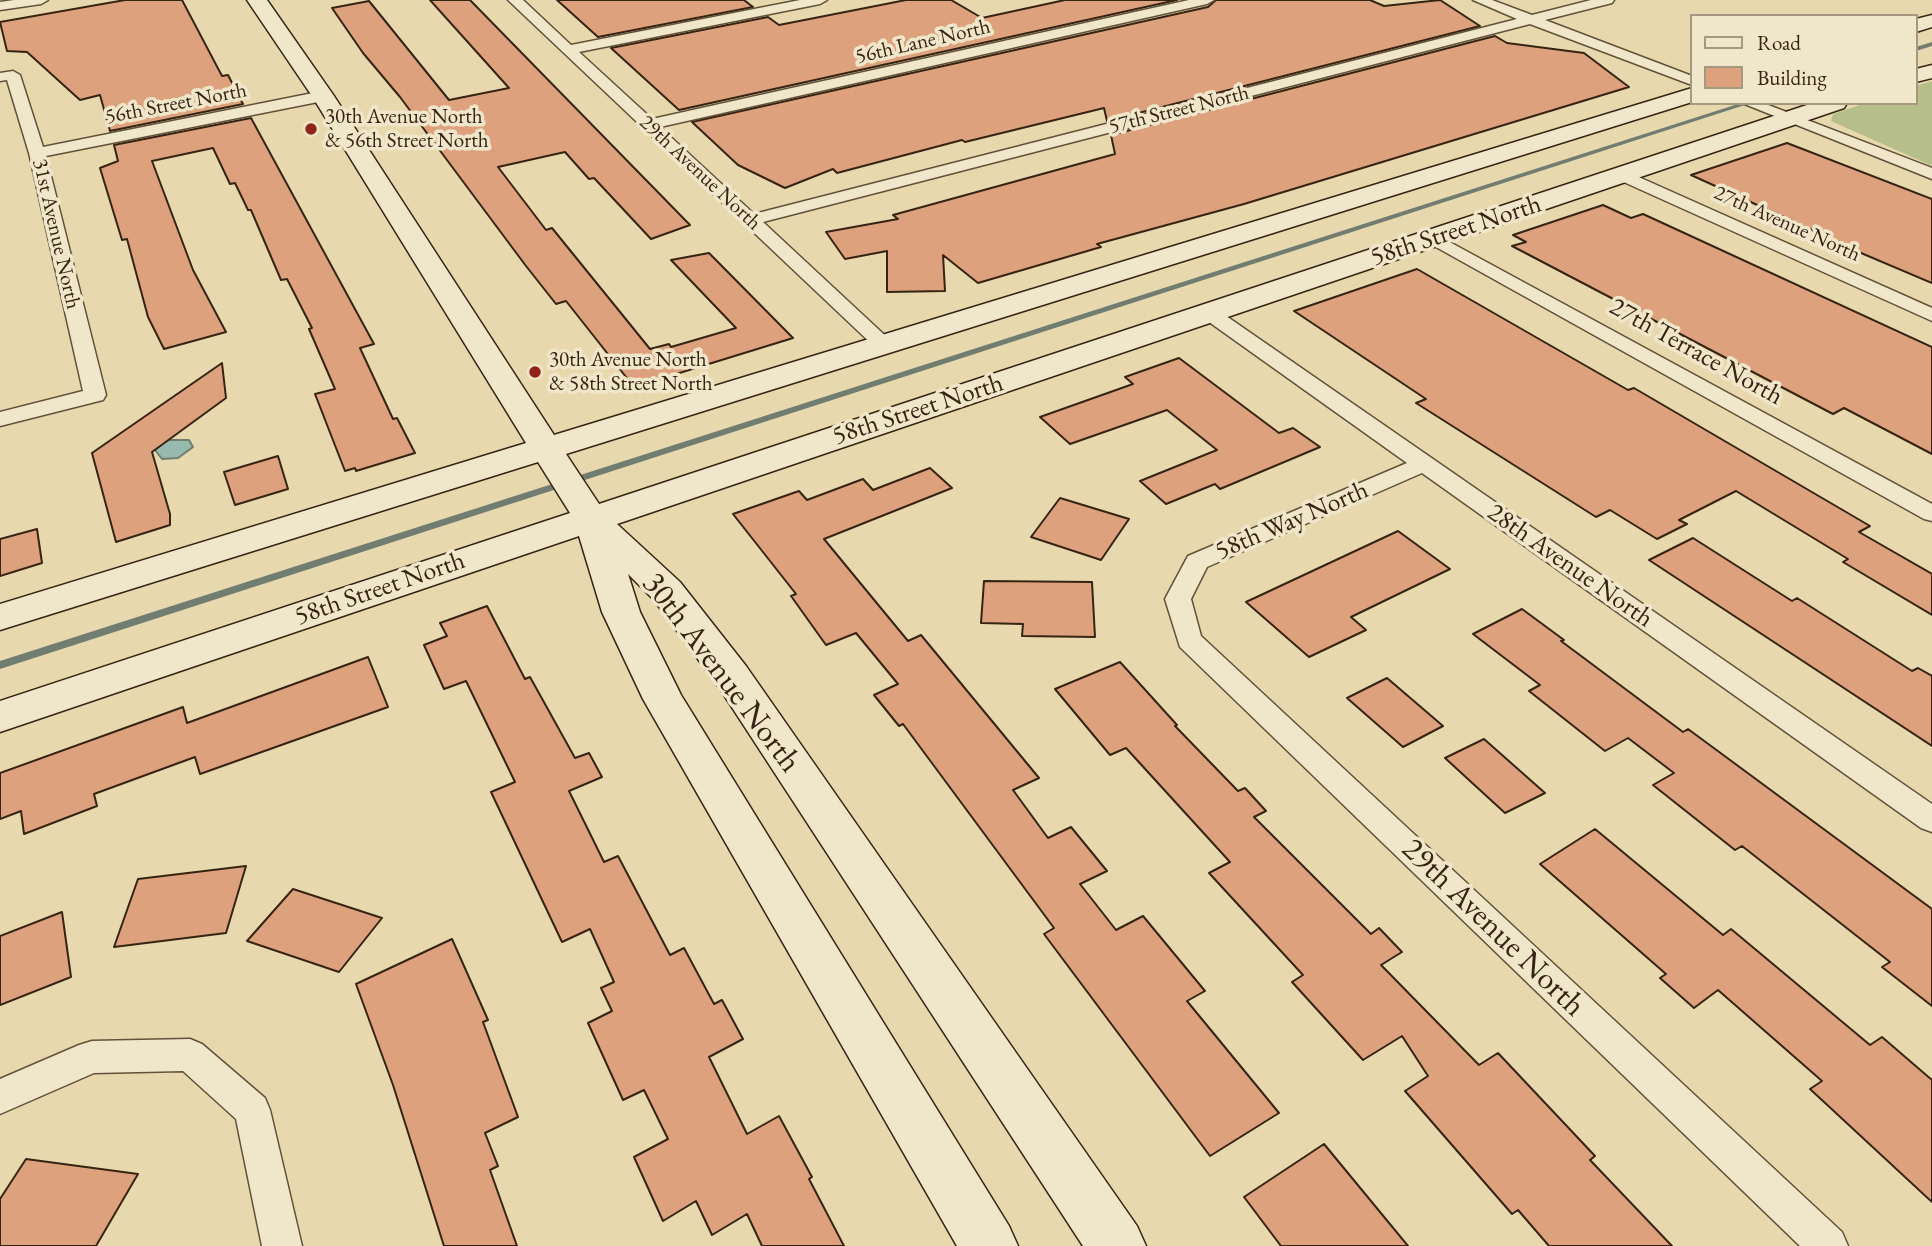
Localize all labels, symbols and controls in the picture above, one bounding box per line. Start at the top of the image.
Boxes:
street label: 56th Lane North [853,14,993,70]
legend [1690,14,1918,105]
text: Road [1757,29,1801,56]
text: Building [1757,64,1827,91]
street label: 56th Street North [103,78,249,130]
street label: 57th Street North [1106,80,1252,140]
place label: 30th Avenue North & 56th Street North [325,104,489,154]
street label: 29th Avenue North [634,110,766,236]
marker: 30th Avenue North & 56th Street North [303,121,319,137]
street label: 31st Avenue North [26,156,86,312]
street label: 27th Avenue North [1710,180,1864,268]
street label: 58th Street North [1367,189,1545,273]
street label: 27th Terrace North [1604,291,1788,413]
place label: 30th Avenue North & 58th Street North [549,347,713,397]
marker: 30th Avenue North & 58th Street North [527,364,543,380]
street label: 58th Street North [829,368,1007,452]
street label: 58th Way North [1211,475,1373,567]
street label: 28th Avenue North [1481,497,1659,635]
street label: 58th Street North [291,545,469,633]
street label: 30th Avenue North [633,565,809,781]
street label: 29th Avenue North [1393,831,1593,1025]

